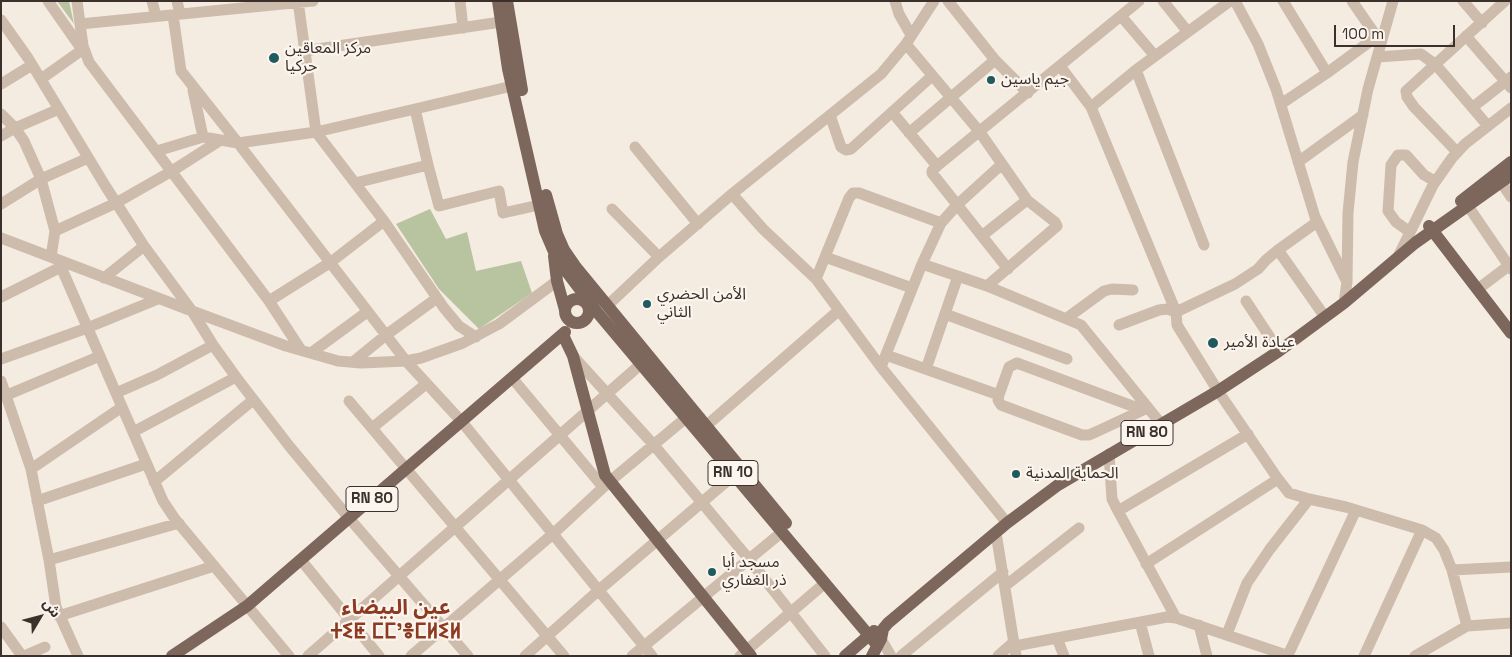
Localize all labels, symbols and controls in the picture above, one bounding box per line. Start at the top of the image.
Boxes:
scale bar [1337,15,1458,47]
text: 100 m [1342,24,1384,43]
place label: مركز المعاقين حركيا [285,39,371,77]
marker: مركز المعاقين حركيا [267,51,281,65]
place label: جيم ياسين [1001,70,1069,90]
marker: جيم ياسين [985,74,997,86]
place label: الأمن الحضري الثاني [657,285,746,323]
marker: الأمن الحضري الثاني [641,298,653,310]
place label: عيادة الأمير [1224,333,1295,353]
marker: عيادة الأمير [1206,336,1220,350]
road number: RN 80 [1121,420,1173,446]
road number: RN 10 [708,460,758,486]
place label: الحماية المدنية [1026,464,1119,484]
marker: الحماية المدنية [1010,468,1022,480]
road number: RN 80 [346,486,398,512]
place label: مسجد أبا ذر الغفاري [722,553,787,591]
marker: مسجد أبا ذر الغفاري [706,566,718,578]
north arrow [15,592,65,642]
text: ش [39,595,65,621]
district label: عين البيضاء ⵜⵉⵟ ⵎⵎ'ⴻⵎⵍⵉⵍ [331,595,461,645]

